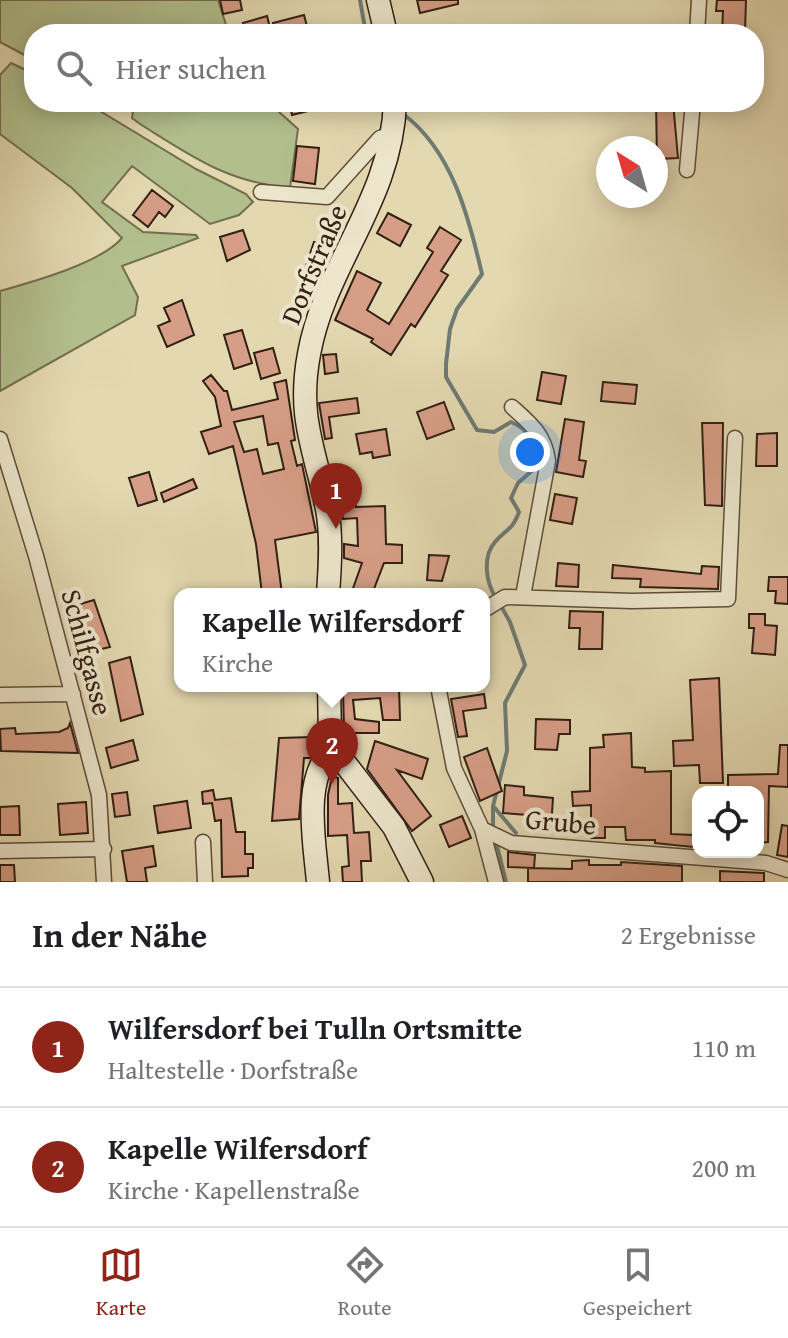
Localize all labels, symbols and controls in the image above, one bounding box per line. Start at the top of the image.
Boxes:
search box [24,24,764,112]
icon: search [52,46,96,90]
text: Hier suchen [116,46,266,90]
north arrow [596,136,668,208]
street label: Dorfstraße [269,198,357,330]
your location [510,432,550,472]
pin: 1 [310,463,362,529]
street label: Schilfgasse [52,585,124,719]
popup [174,588,490,692]
text: Kapelle Wilfersdorf [202,599,462,643]
text: Kirche [202,643,273,682]
pin: 2 [306,718,358,784]
map controls [692,786,764,858]
button: locate [692,786,764,858]
street label: Grube [524,797,598,845]
text: In der Nähe [32,910,207,959]
text: 2 Ergebnisse [621,915,756,954]
text: Wilfersdorf bei Tulln Ortsmitte [108,1006,522,1050]
text: 1 [51,1028,65,1067]
text: 110 m [691,1028,756,1067]
text: Haltestelle · Dorfstraße [108,1050,358,1089]
text: Kapelle Wilfersdorf [108,1126,368,1170]
text: 2 [51,1148,65,1187]
text: 200 m [691,1148,756,1187]
text: Kirche · Kapellenstraße [108,1170,360,1209]
tab: Karte [96,1243,146,1323]
tab: Route [338,1243,392,1323]
tab: Gespeichert [583,1243,692,1323]

